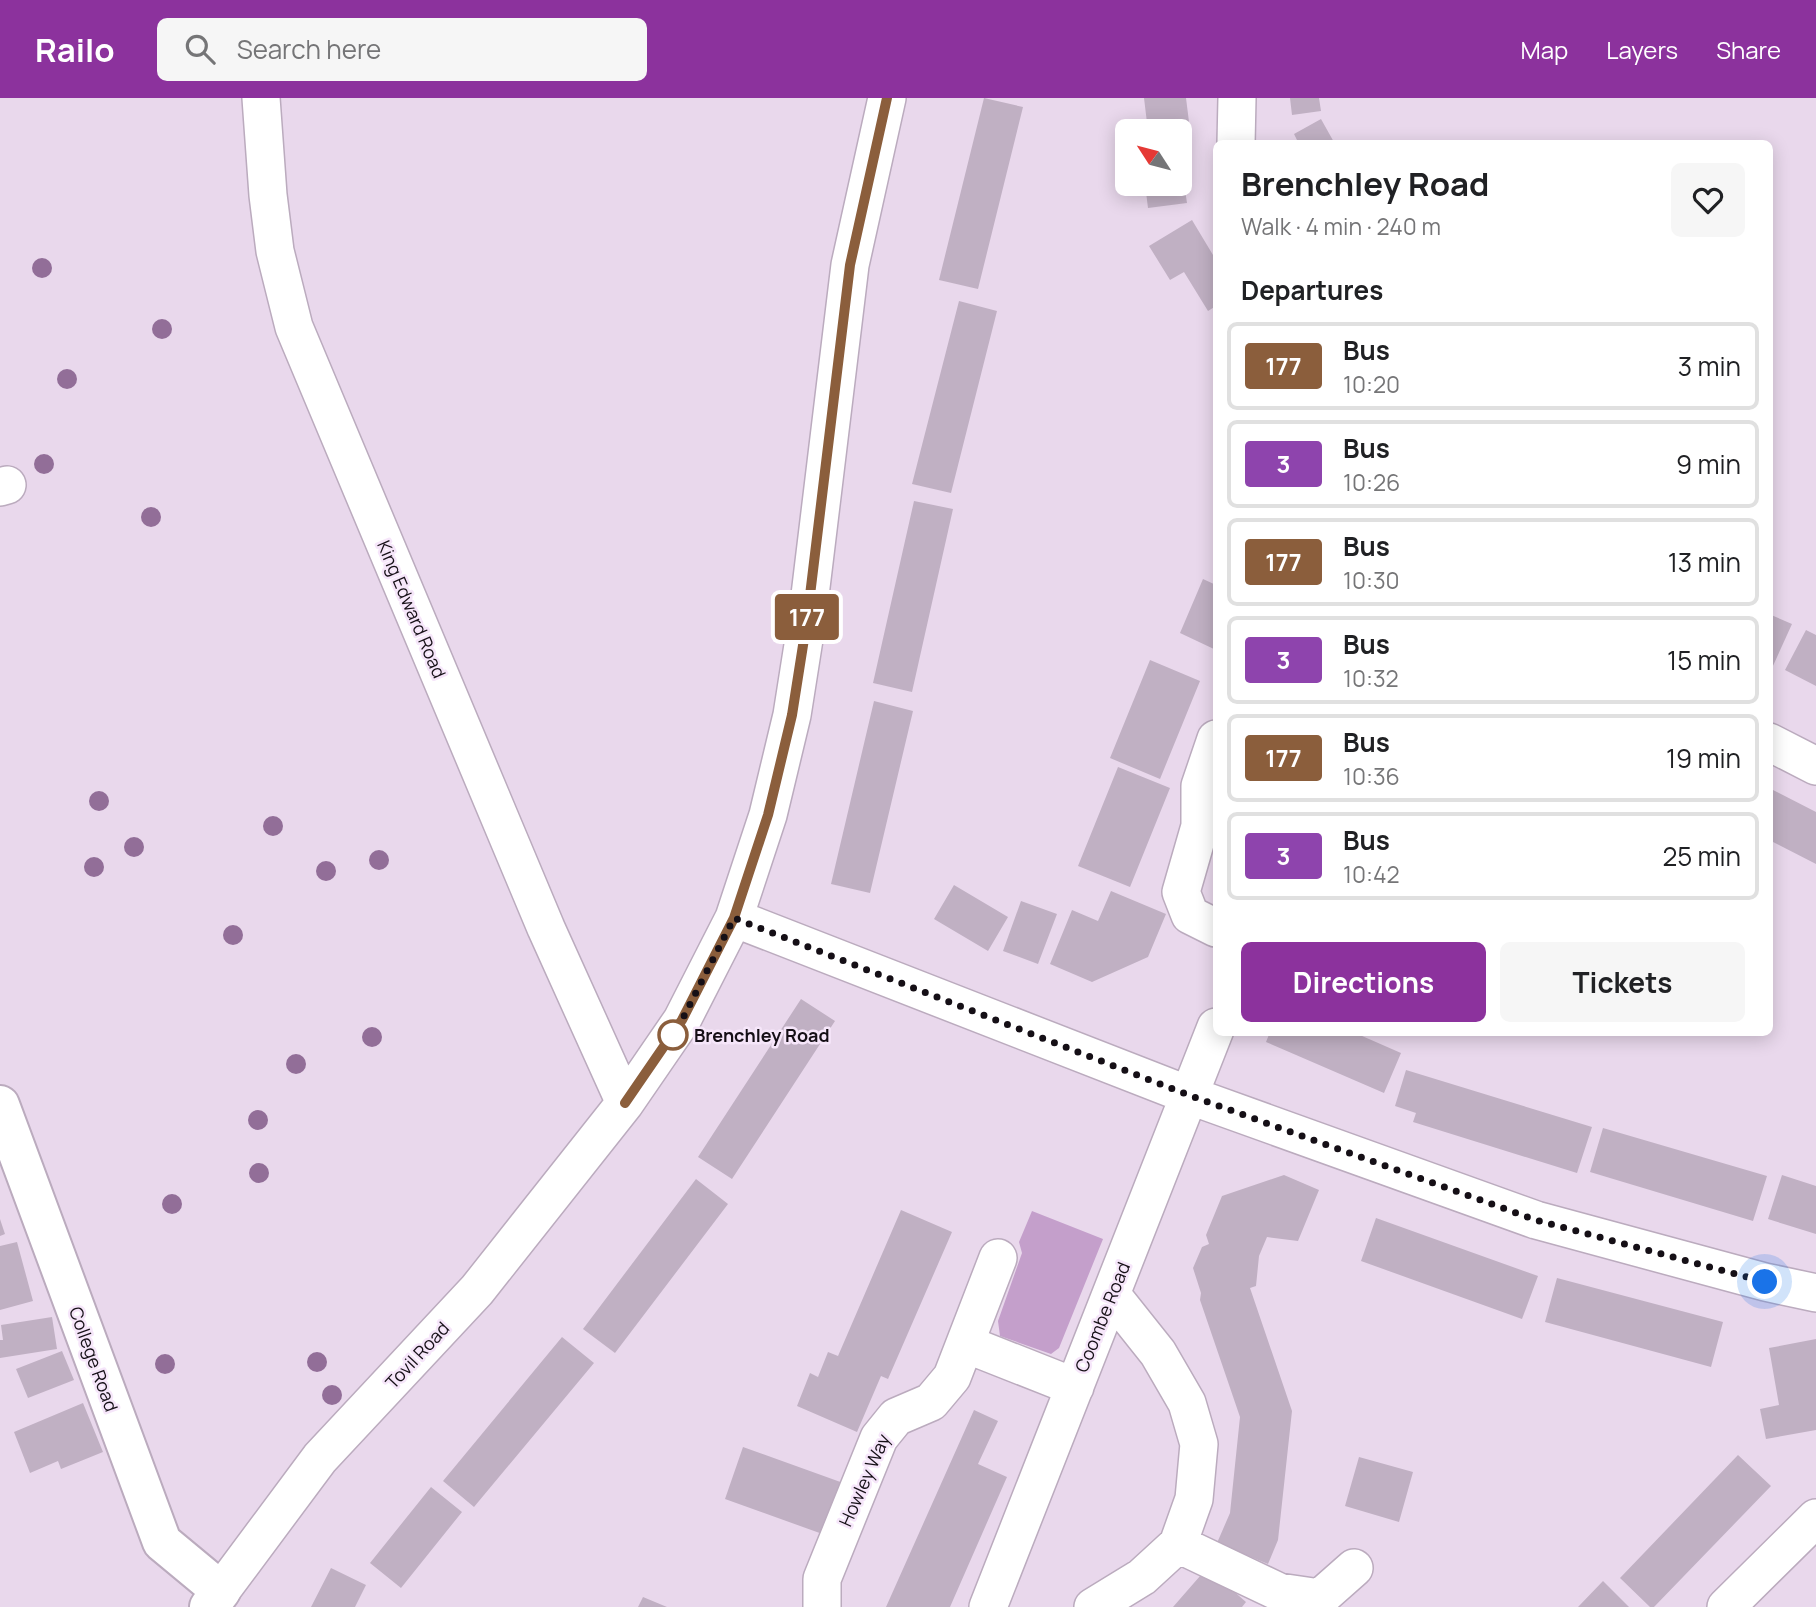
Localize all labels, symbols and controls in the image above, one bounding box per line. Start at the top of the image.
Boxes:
search box [157,18,647,81]
text: Railo [35,27,115,72]
icon: search [181,30,219,68]
text: Search here [237,31,381,67]
text: Map [1521,33,1568,66]
text: Layers [1606,33,1678,66]
text: Share [1716,33,1781,66]
north arrow [1115,119,1192,196]
map controls [1115,119,1192,196]
text: Brenchley Road [1241,161,1489,206]
button: heart [1671,163,1745,237]
text: Walk · 4 min · 240 m [1241,210,1441,242]
text: Departures [1241,272,1383,308]
text: Bus [1343,332,1390,368]
text: 3 min [1678,348,1741,384]
text: 177 [1265,349,1302,382]
text: 10:20 [1343,368,1400,400]
text: Bus [1343,430,1390,466]
text: 9 min [1676,446,1741,482]
text: 3 [1277,447,1290,480]
text: 10:26 [1343,466,1400,498]
text: Bus [1343,528,1390,564]
street label: King Edward Road [372,537,452,681]
text: 13 min [1668,544,1741,580]
text: 177 [1265,545,1302,578]
text: 10:30 [1343,564,1400,596]
line badge: 177 [767,594,847,640]
text: 177 [789,600,825,633]
text: Bus [1343,626,1390,662]
text: 15 min [1667,642,1741,678]
text: 3 [1277,643,1290,676]
text: 10:32 [1343,662,1399,694]
text: Bus [1343,724,1390,760]
text: 19 min [1666,740,1741,776]
text: 177 [1265,741,1302,774]
text: 10:36 [1343,760,1400,792]
text: Bus [1343,822,1390,858]
text: 25 min [1662,838,1741,874]
text: 3 [1277,839,1290,872]
text: 10:42 [1343,858,1400,890]
button: Directions [1241,942,1486,1022]
button: Tickets [1500,942,1745,1022]
marker: Brenchley Road [658,1020,688,1050]
place label: Brenchley Road [694,1023,830,1047]
street label: Coombe Road [1069,1258,1135,1376]
your location [1747,1264,1782,1299]
street label: College Road [64,1303,124,1415]
street label: Tovil Road [380,1316,454,1394]
street label: Howley Way [833,1429,895,1530]

